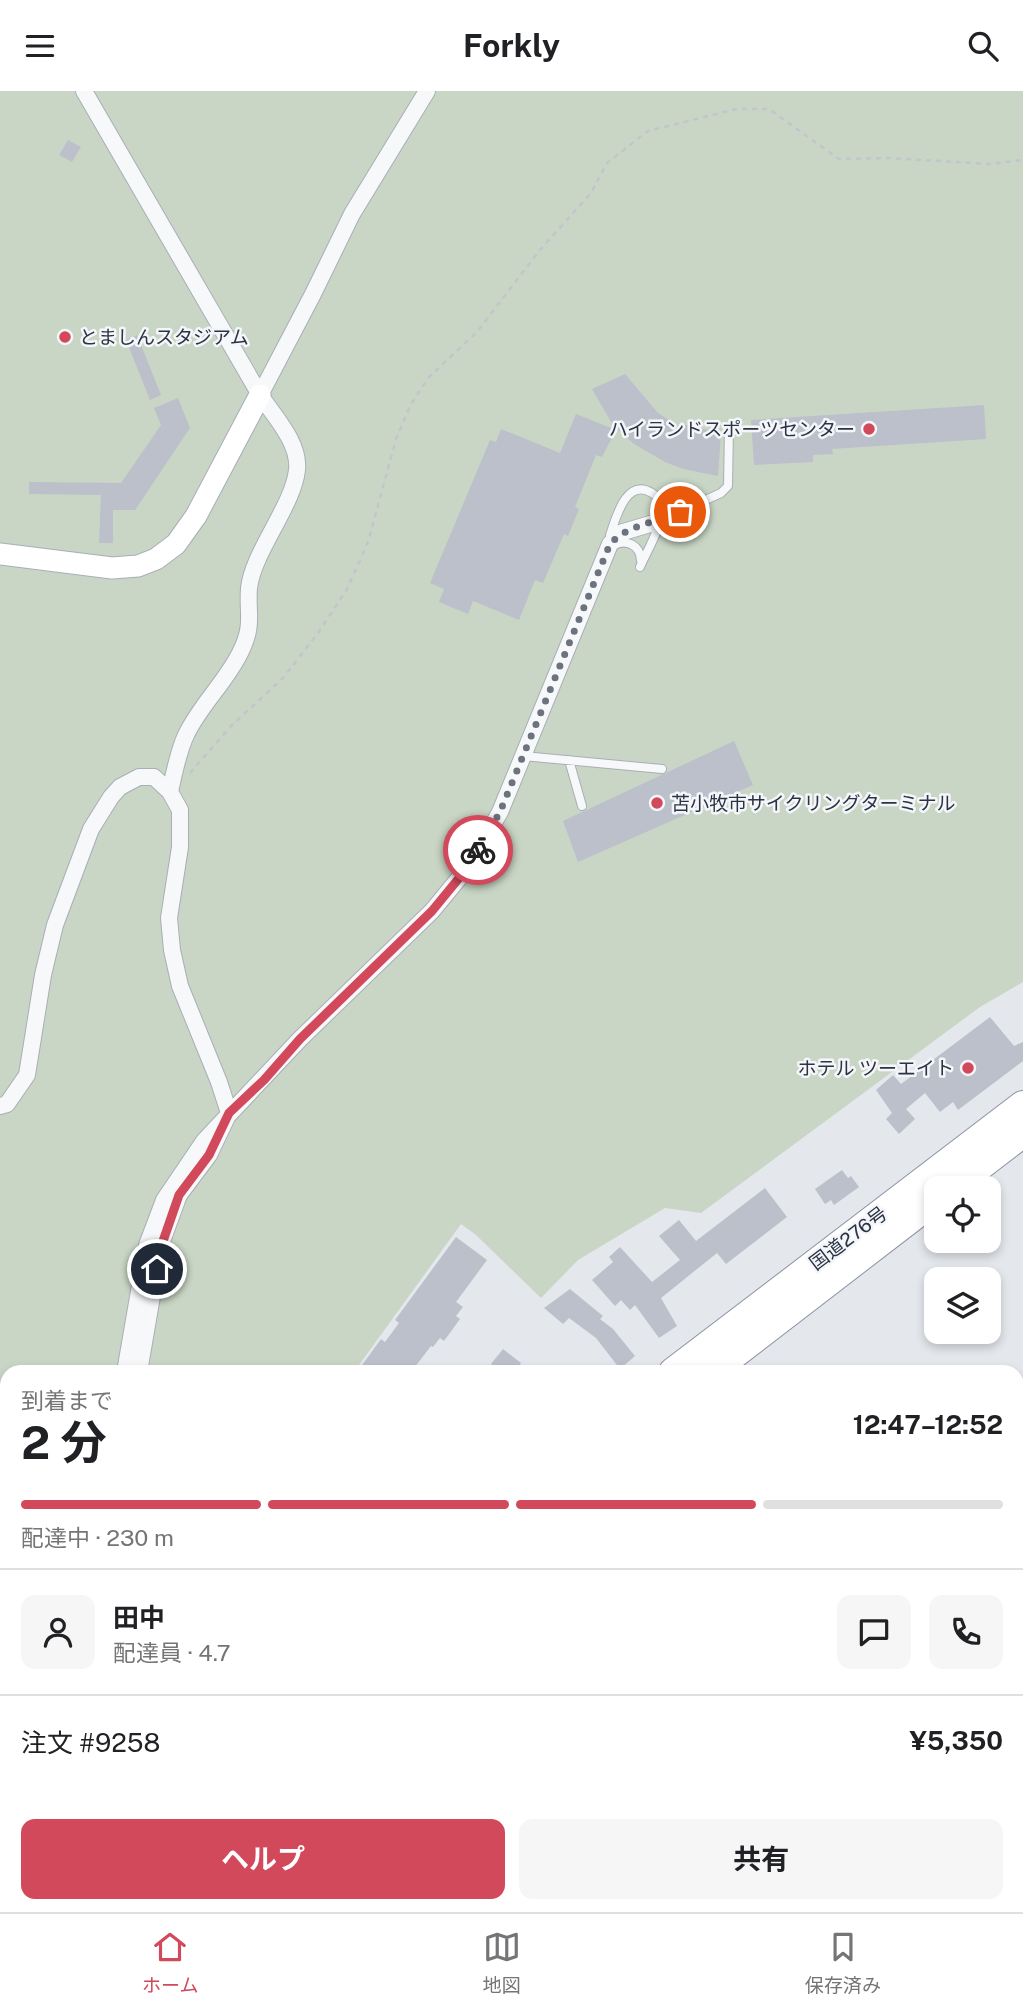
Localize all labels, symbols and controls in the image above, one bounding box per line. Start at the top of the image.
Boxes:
icon: menu [21,27,59,65]
text: Forkly [463,27,560,64]
icon: search [964,27,1002,65]
place label: とましんスタジアム [79,326,249,348]
marker: とましんスタジアム [57,329,73,345]
place label: ハイランドスポーツセンター [609,418,855,440]
marker: ハイランドスポーツセンター [861,421,877,437]
pin [650,482,710,542]
icon: bag [661,493,699,531]
place label: 苫小牧市サイクリングターミナル [671,792,956,814]
marker: 苫小牧市サイクリングターミナル [649,795,665,811]
courier [443,815,513,885]
icon: bike [459,831,497,869]
place label: ホテル ツーエイト [797,1057,954,1079]
marker: ホテル ツーエイト [960,1060,976,1076]
map controls [924,1176,1001,1344]
button: locate [924,1176,1001,1253]
street label: 国道276号 [805,1202,891,1274]
pin [127,1239,187,1299]
icon: home [138,1250,176,1288]
button: layers [924,1267,1001,1344]
text: 到着まで [21,1387,113,1414]
text: 12:47–12:52 [853,1409,1003,1440]
text: 2 分 [21,1415,107,1469]
text: 配達中 · 230 m [21,1524,174,1551]
button: person [21,1595,95,1669]
button: chat [837,1595,911,1669]
button: phone [929,1595,1003,1669]
text: 田中 [113,1602,165,1633]
text: 配達員 · 4.7 [113,1639,231,1666]
text: ¥5,350 [910,1725,1003,1756]
text: 注文 #9258 [21,1727,160,1758]
button: ヘルプ [21,1819,505,1899]
button: 共有 [519,1819,1003,1899]
tab: ホーム [142,1928,199,1997]
tab: 地図 [483,1928,521,1997]
tab: 保存済み [805,1928,881,1997]

